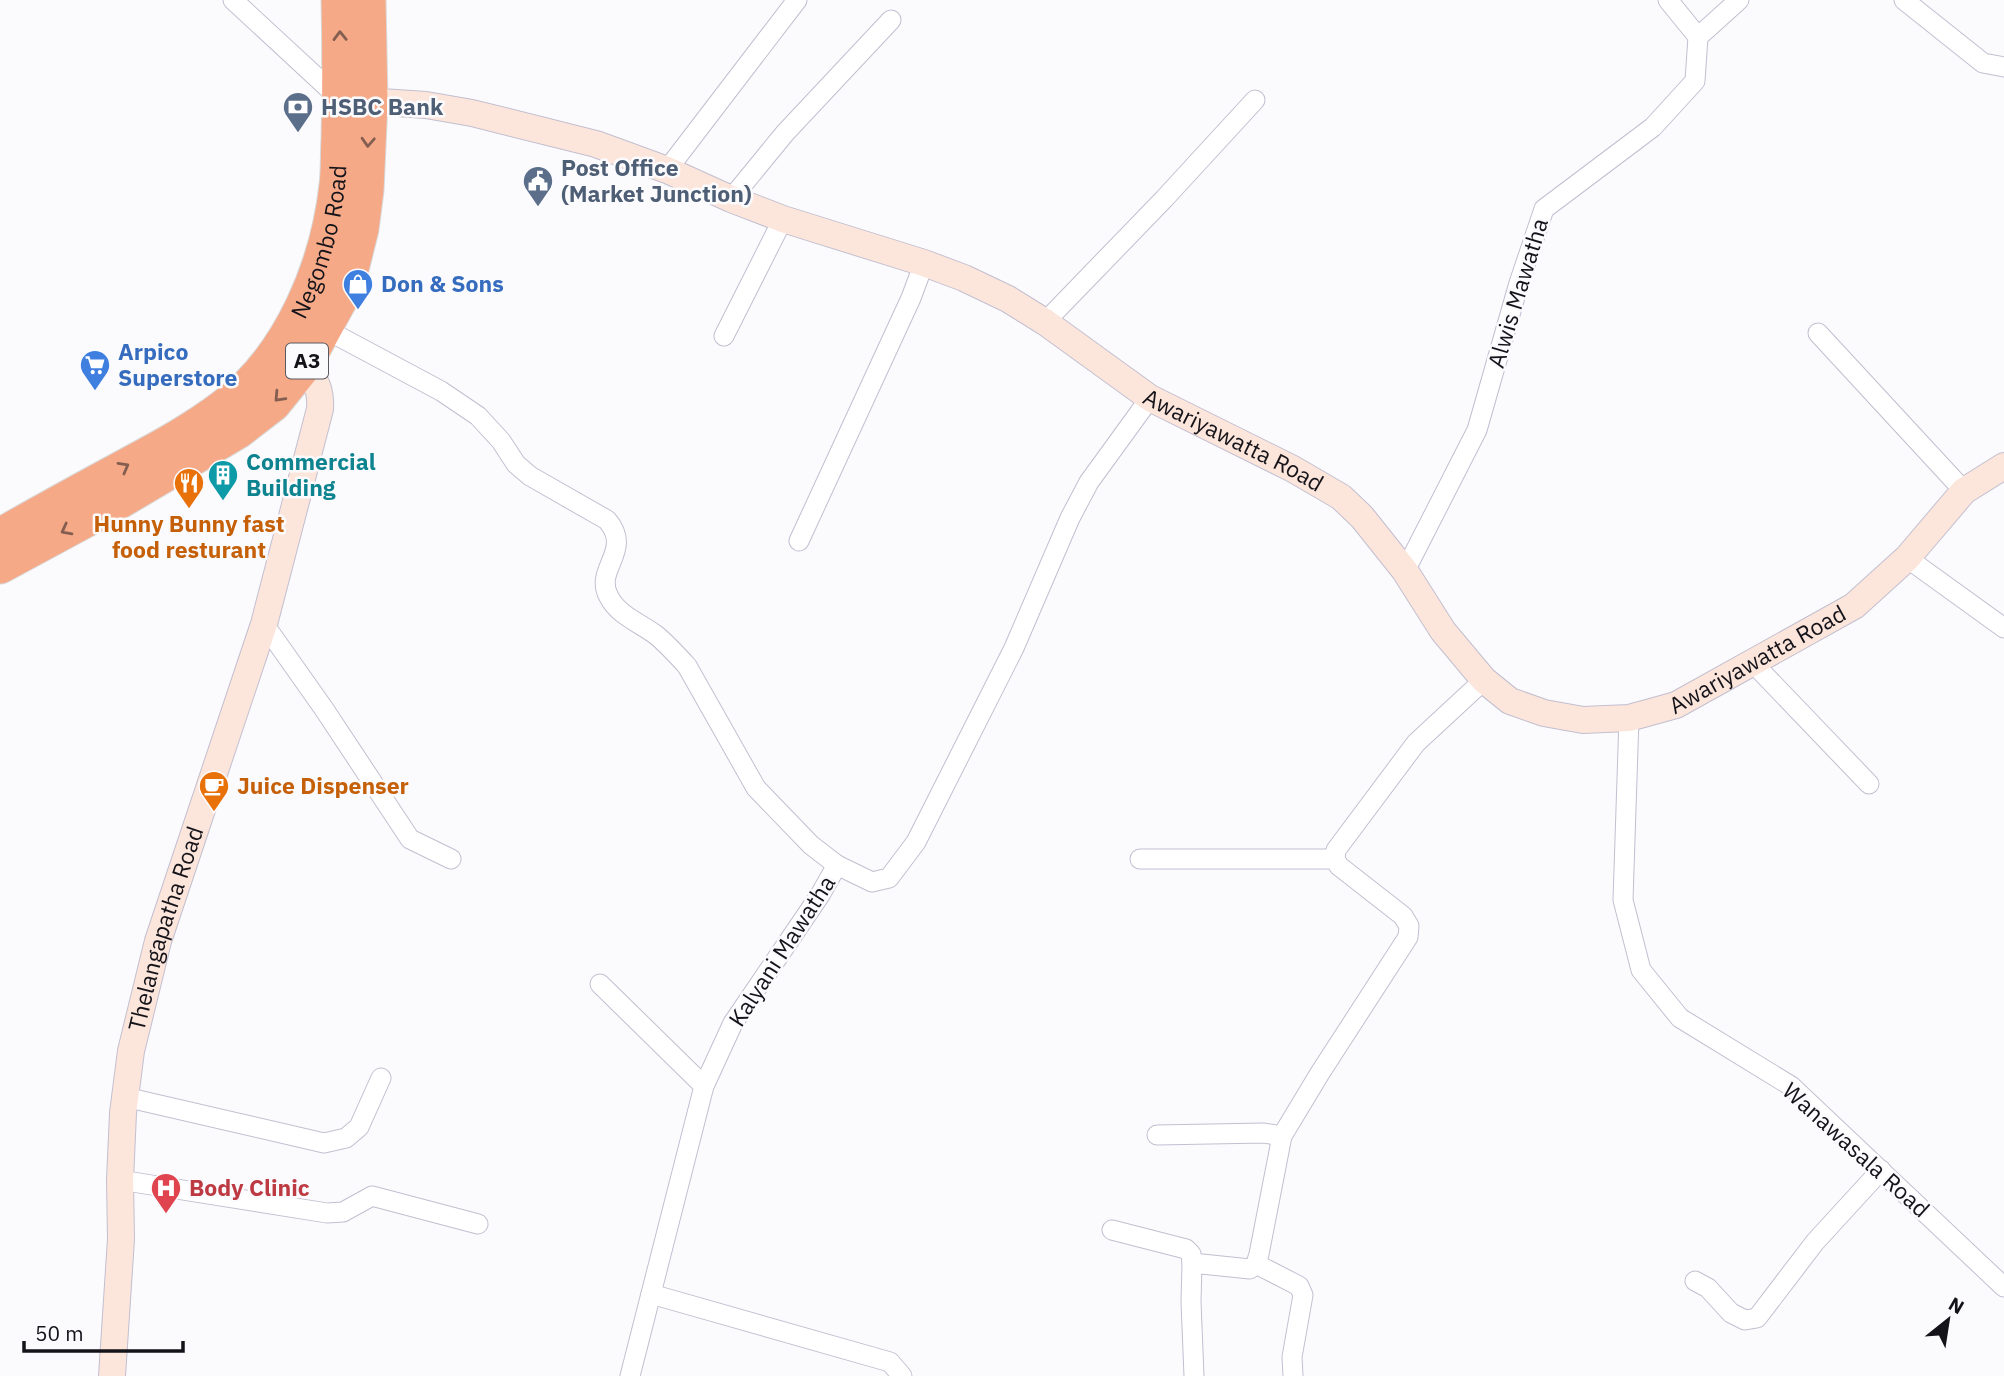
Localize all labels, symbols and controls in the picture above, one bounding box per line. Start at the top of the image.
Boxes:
one-way arrow [332,30,347,41]
bank icon: HSBC Bank [281,90,315,134]
place label: HSBC Bank [321,91,444,121]
one-way arrow [361,136,376,147]
place label: Post Office (Market Junction) [561,152,752,208]
street label: Negombo Road [283,164,352,323]
public building icon: Post Office (Market Junction) [521,164,555,208]
street label: Alwis Mawatha [1480,214,1554,371]
shop icon: Don & Sons [341,267,375,311]
place label: Don & Sons [381,268,504,298]
place label: Arpico Superstore [118,336,238,392]
road number: A3 [286,344,328,378]
supermarket icon: Arpico Superstore [78,348,112,392]
street label: Awariyawatta Road [1139,381,1329,498]
one-way arrow [275,389,287,402]
place label: Commercial Building [246,446,376,502]
building icon: Commercial Building [206,458,240,502]
one-way arrow [117,462,129,475]
restaurant icon: Hunny Bunny fast food resturant [172,466,206,510]
place label: Hunny Bunny fast food resturant [94,508,285,564]
one-way arrow [61,522,73,535]
street label: Awariyawatta Road [1663,597,1851,720]
cafe icon: Juice Dispenser [197,769,231,813]
place label: Juice Dispenser [237,770,409,800]
street label: Thelangapatha Road [120,822,209,1034]
street label: Kalyani Mawatha [721,869,841,1032]
street label: Wanawasala Road [1777,1075,1937,1223]
hospital icon: Body Clinic [149,1171,183,1215]
place label: Body Clinic [189,1172,310,1202]
north arrow [1913,1285,1983,1355]
text: N [1945,1291,1968,1319]
scale bar [24,1310,184,1354]
text: 50 m [35,1319,84,1347]

